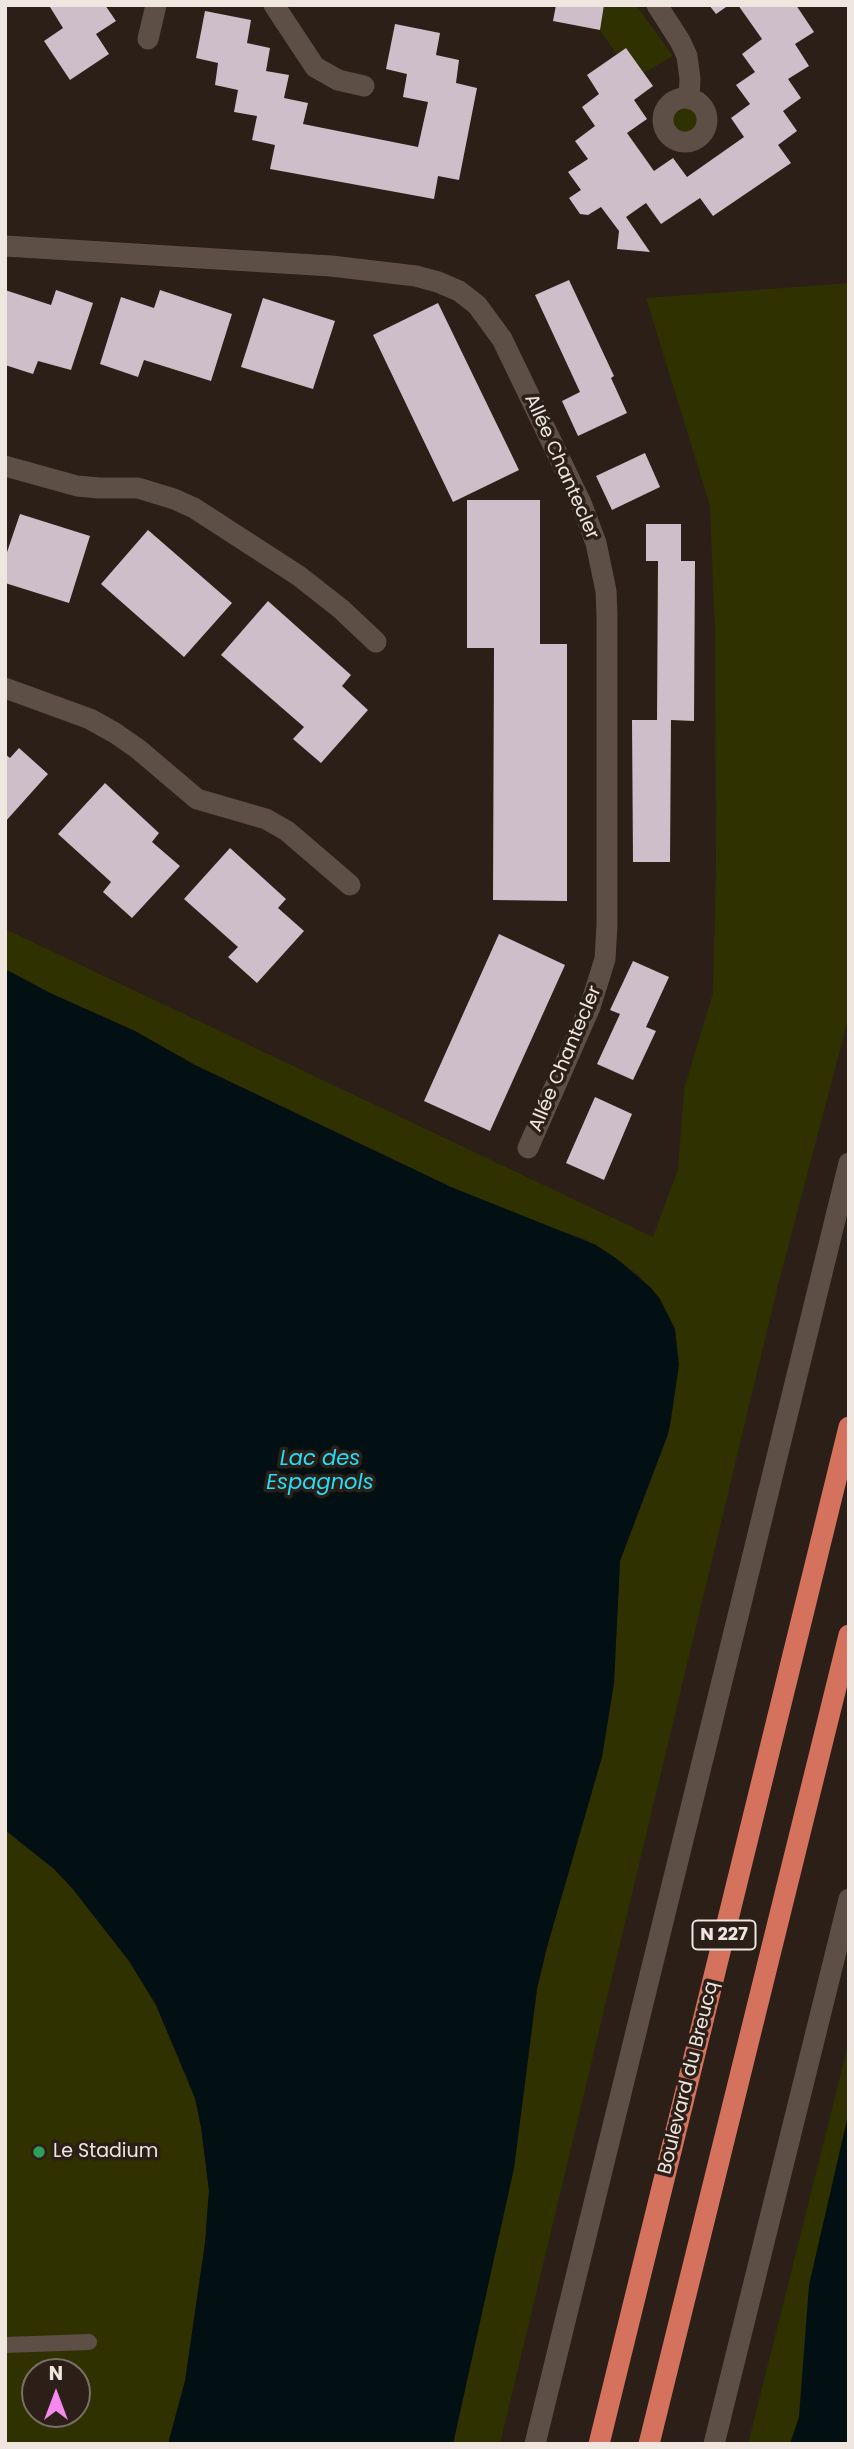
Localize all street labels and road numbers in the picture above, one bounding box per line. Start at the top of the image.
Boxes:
street label: Allée Chantecler [519,391,603,543]
street label: Allée Chantecler [525,983,607,1135]
road number: N 227 [692,1921,756,1950]
street label: Boulevard du Breucq [654,1979,724,2177]

